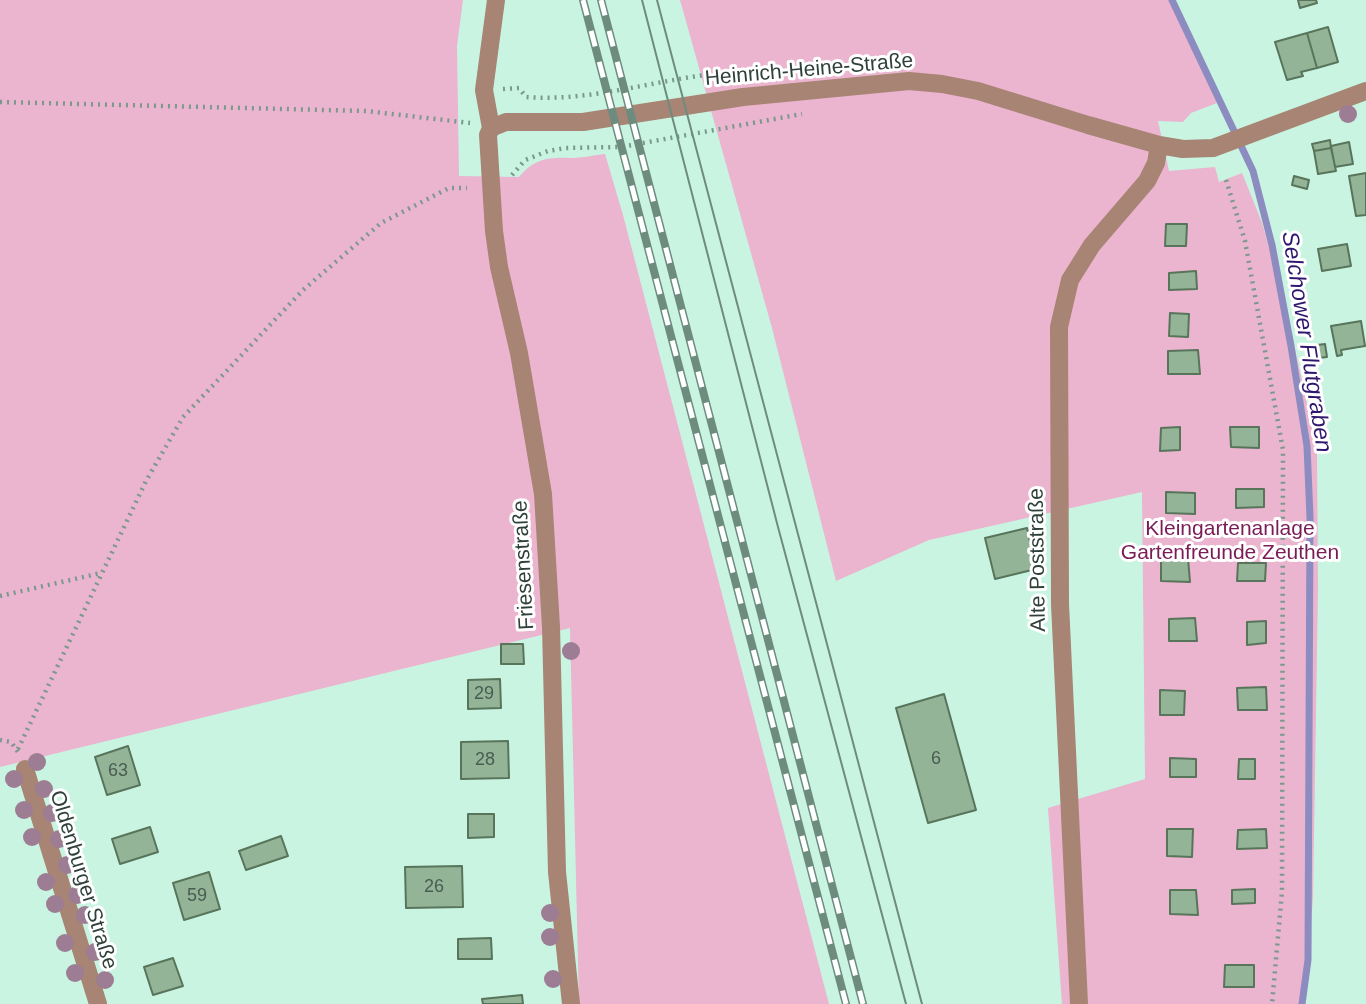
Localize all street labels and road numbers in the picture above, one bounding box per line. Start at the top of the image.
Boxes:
street label: Heinrich-Heine-Straße [704,48,914,92]
street label: Alte Poststraße [1024,488,1052,632]
street label: Friesenstraße [508,500,540,630]
street label: Oldenburger Straße [44,788,122,972]

